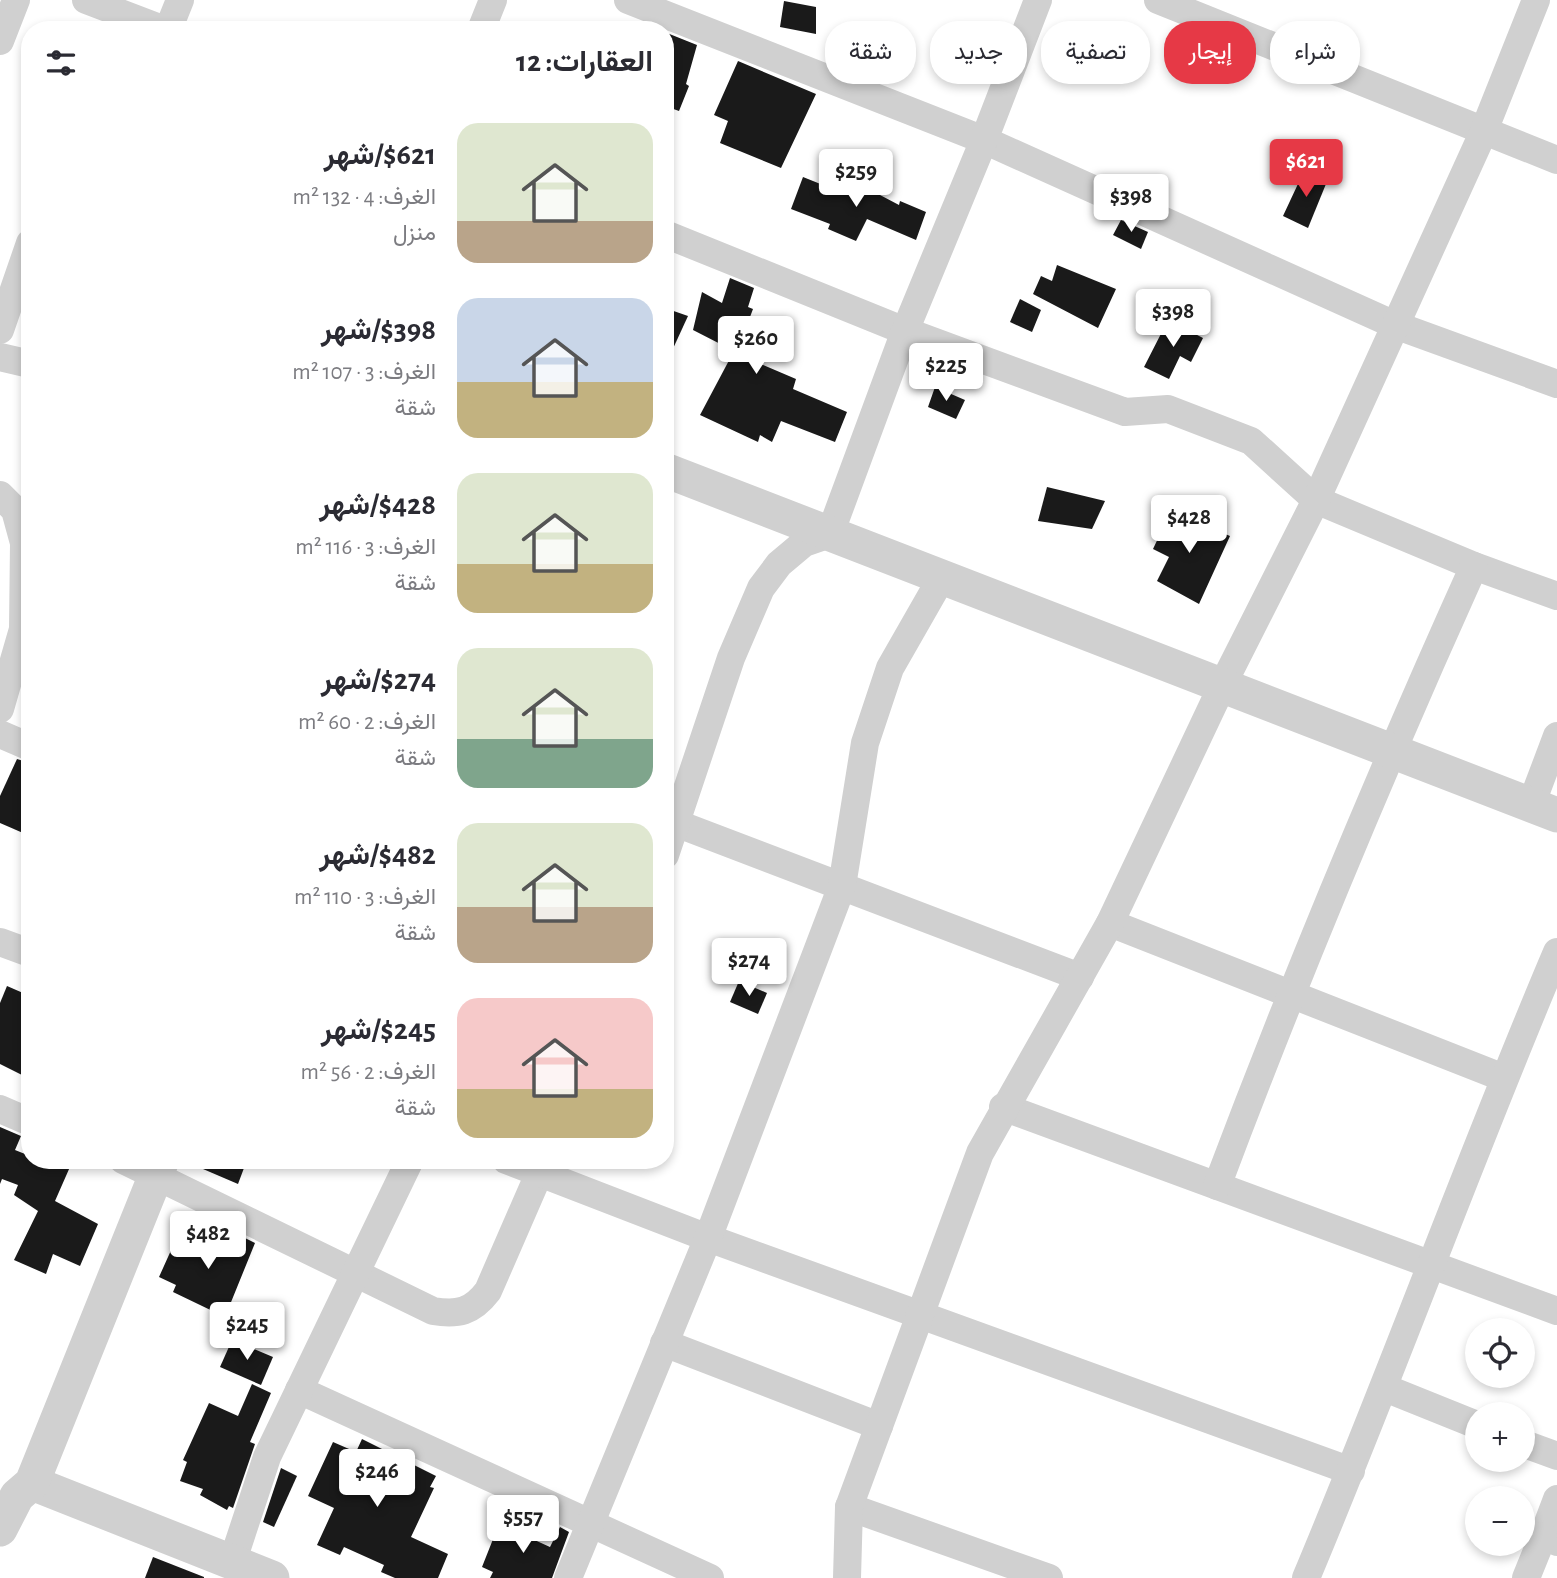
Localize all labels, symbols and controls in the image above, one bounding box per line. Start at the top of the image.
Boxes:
chip: شقة [825,21,916,84]
chip: جديد [930,21,1027,84]
chip: تصفية [1041,21,1150,84]
chip: إيجار [1164,21,1256,84]
chip: شراء [1270,21,1360,84]
icon: filters [42,44,80,82]
text: العقارات: 12 [516,47,653,77]
text: $621/شهر [324,140,436,170]
pin: $621 [1265,140,1347,199]
pin: $259 [815,150,897,209]
text: $621 [1286,150,1326,173]
icon: home [513,151,597,235]
text: $259 [835,160,877,183]
pin: $398 [1090,174,1172,234]
text: $398 [1110,185,1152,208]
text: الغرف: 4 · 132 m² [293,186,436,209]
text: منزل [393,222,436,245]
pin: $398 [1132,290,1214,349]
text: $398 [1152,300,1194,323]
text: $398/شهر [321,315,436,345]
pin: $260 [715,316,797,376]
icon: home [513,326,597,410]
text: $260 [734,327,778,350]
pin: $225 [905,344,987,403]
text: $225 [925,354,967,377]
text: الغرف: 3 · 107 m² [292,361,436,384]
text: شقة [394,397,436,420]
text: $428/شهر [319,490,436,520]
pin: $428 [1148,496,1230,555]
icon: home [513,501,597,585]
text: $428 [1167,506,1211,529]
text: الغرف: 3 · 116 m² [295,536,436,559]
text: شقة [394,572,436,595]
text: $274/شهر [321,665,436,695]
icon: home [513,676,597,760]
text: الغرف: 2 · 60 m² [298,711,436,734]
text: شقة [394,747,436,770]
text: $482/شهر [319,840,436,870]
icon: home [513,851,597,935]
text: الغرف: 3 · 110 m² [294,886,436,909]
text: شقة [394,922,436,945]
pin: $274 [708,939,790,998]
text: $274 [728,949,770,972]
text: $245/شهر [321,1015,436,1045]
icon: home [513,1026,597,1110]
text: الغرف: 2 · 56 m² [301,1061,436,1084]
text: شقة [394,1097,436,1120]
pin: $482 [167,1212,249,1271]
text: $482 [186,1222,230,1245]
pin: $245 [206,1302,288,1362]
text: $245 [226,1313,268,1336]
map controls [1465,1318,1535,1556]
button: locate [1465,1318,1535,1388]
button: + [1465,1402,1535,1472]
pin: $246 [336,1450,418,1509]
text: $246 [355,1460,399,1483]
button: − [1465,1486,1535,1556]
pin: $557 [482,1496,564,1555]
text: $557 [503,1506,543,1529]

